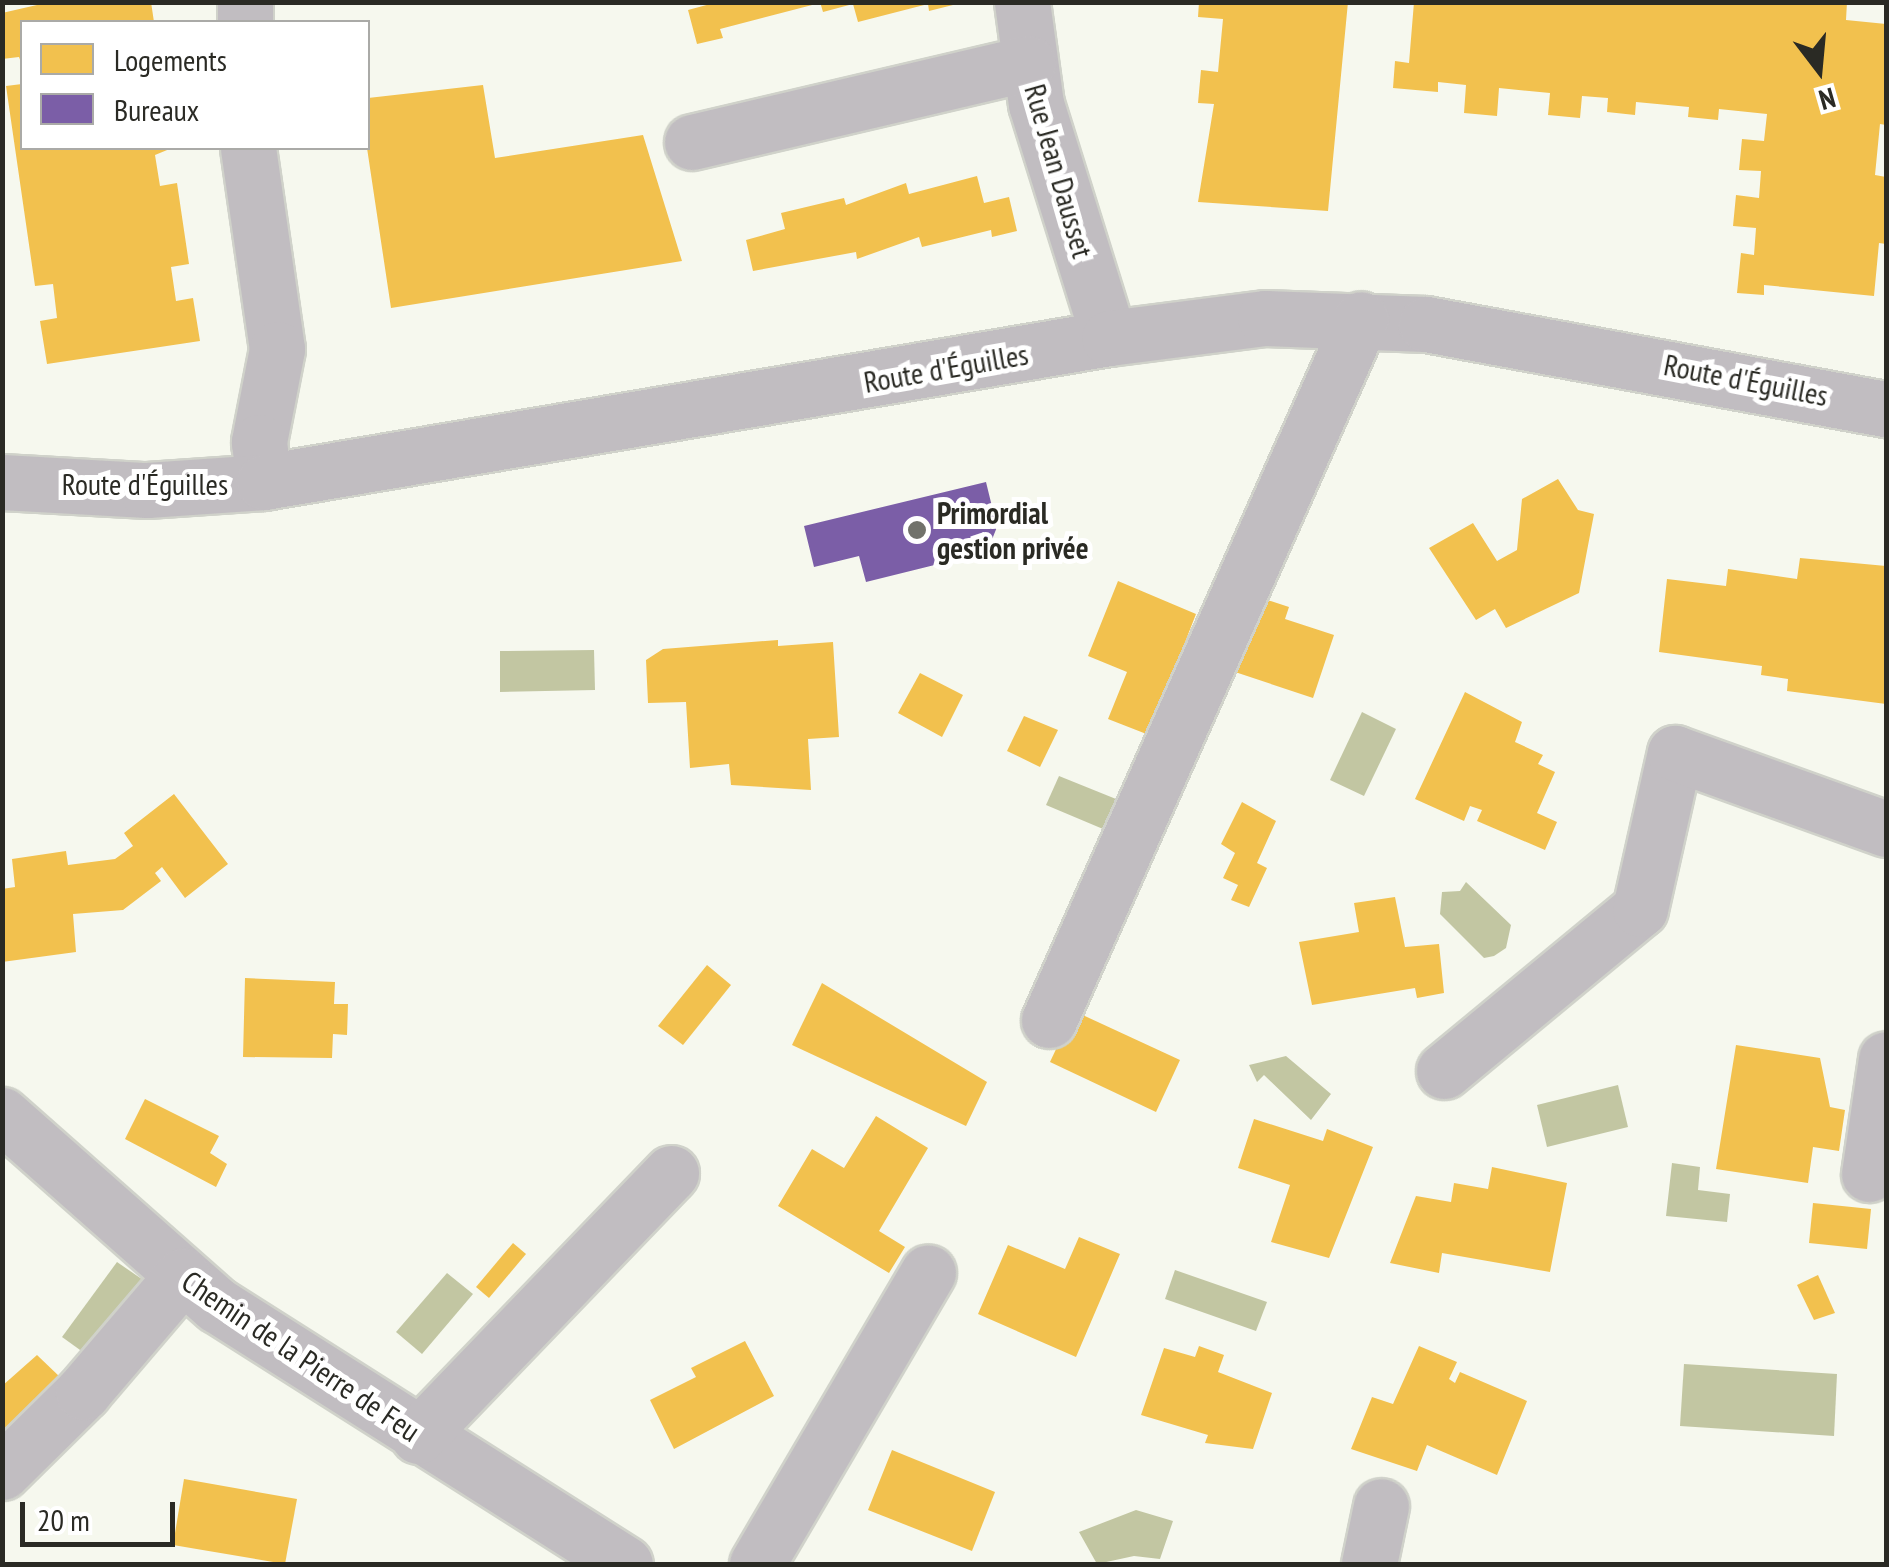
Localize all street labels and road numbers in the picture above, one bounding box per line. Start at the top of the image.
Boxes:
street label: Rue Jean Dausset [1017,80,1101,262]
street label: Route d'Éguilles [861,336,1031,400]
street label: Route d'Éguilles [1661,346,1831,414]
street label: Route d'Éguilles [62,466,228,502]
street label: Chemin de la Pierre de Feu [175,1263,427,1449]

